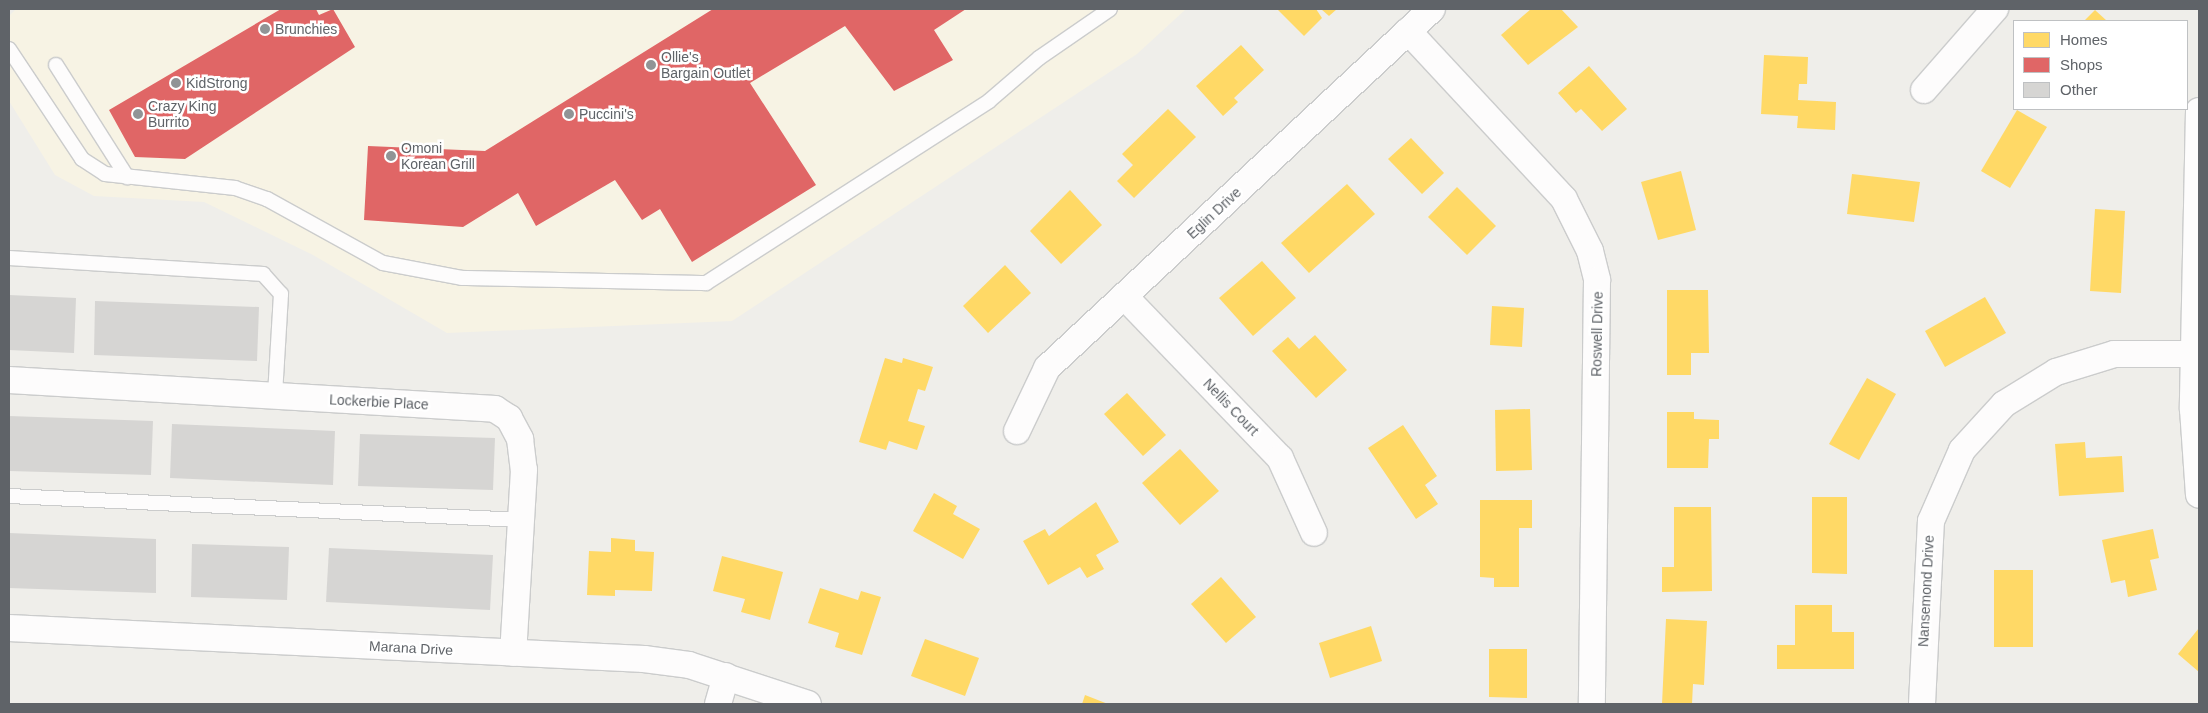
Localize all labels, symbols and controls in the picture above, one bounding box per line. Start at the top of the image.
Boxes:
legend [2013,20,2188,110]
place label: Brunchies [275,21,337,37]
marker: Brunchies [259,23,271,35]
text: Homes [2060,31,2108,48]
place label: Ollie's Bargain Outlet [661,49,750,82]
text: Shops [2060,56,2103,73]
marker: Ollie's Bargain Outlet [645,59,657,71]
place label: KidStrong [186,75,247,91]
marker: KidStrong [170,77,182,89]
text: Other [2060,81,2098,98]
place label: Crazy King Burrito [148,98,216,130]
place label: Puccini's [579,106,634,122]
marker: Crazy King Burrito [132,108,144,120]
marker: Puccini's [563,108,575,120]
place label: Omoni Korean Grill [401,140,475,172]
marker: Omoni Korean Grill [385,150,397,162]
street label: Eglin Drive [1184,184,1244,242]
street label: Roswell Drive [1588,291,1606,377]
street label: Nellis Court [1200,375,1262,439]
street label: Lockerbie Place [329,391,429,413]
street label: Nansemond Drive [1915,535,1937,647]
street label: Marana Drive [369,637,453,659]

